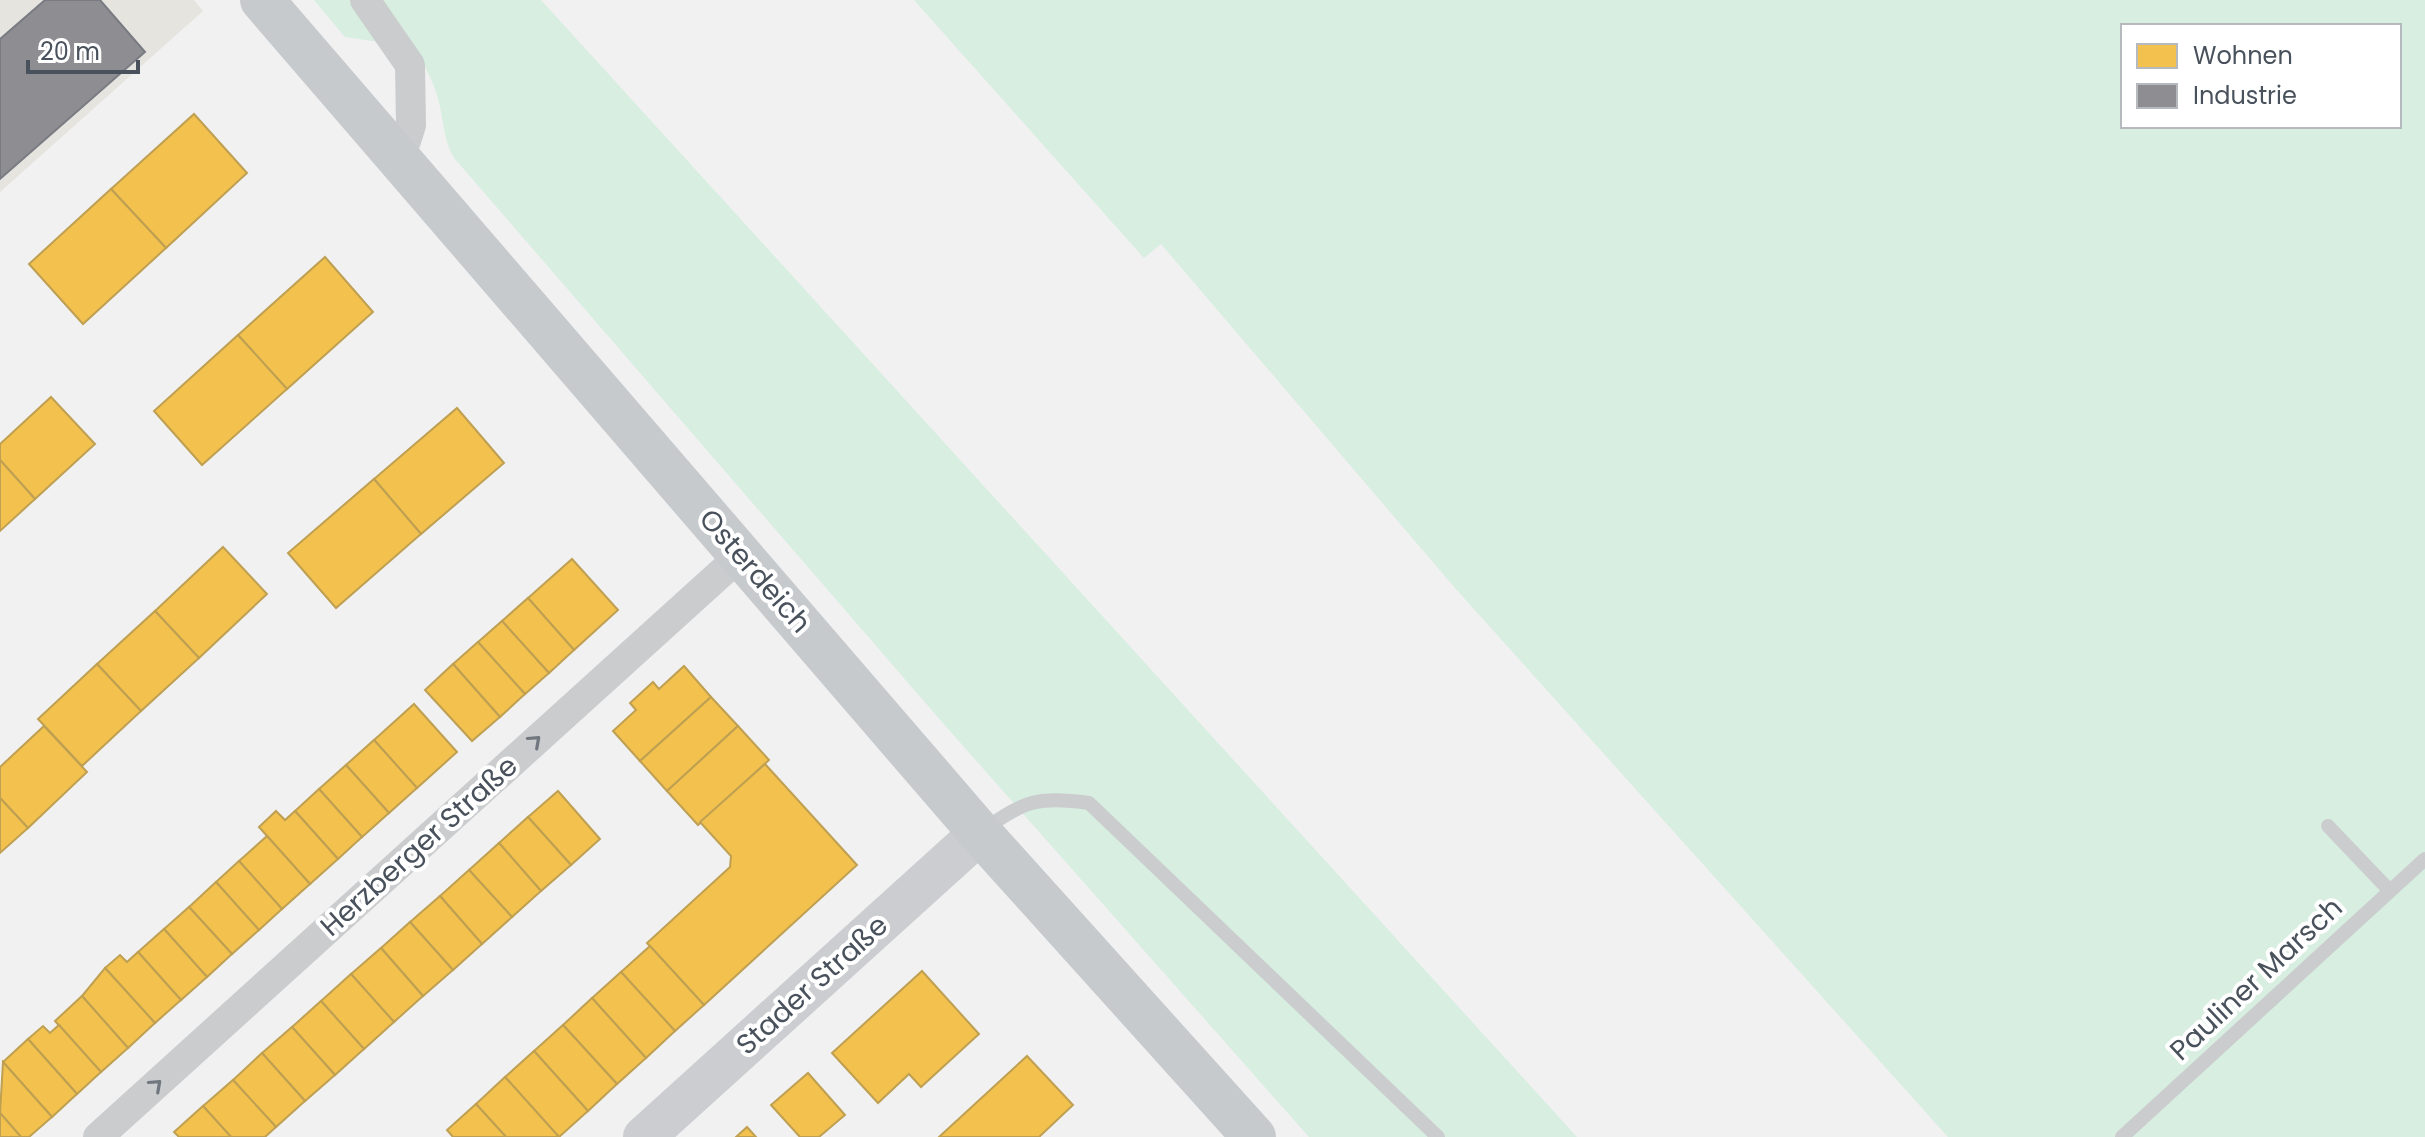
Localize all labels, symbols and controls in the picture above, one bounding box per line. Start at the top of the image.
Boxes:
scale bar [28,24,138,74]
legend [2121,24,2401,128]
text: 20 m [40,35,100,68]
text: Wohnen [2193,39,2293,72]
text: Industrie [2193,79,2297,112]
street label: Osterdeich [690,501,820,641]
one-way arrow [526,736,541,751]
street label: Herzberger Straße [312,747,526,945]
street label: Pauliner Marsch [2161,889,2351,1069]
street label: Stader Straße [728,906,896,1064]
one-way arrow [146,1080,161,1094]

